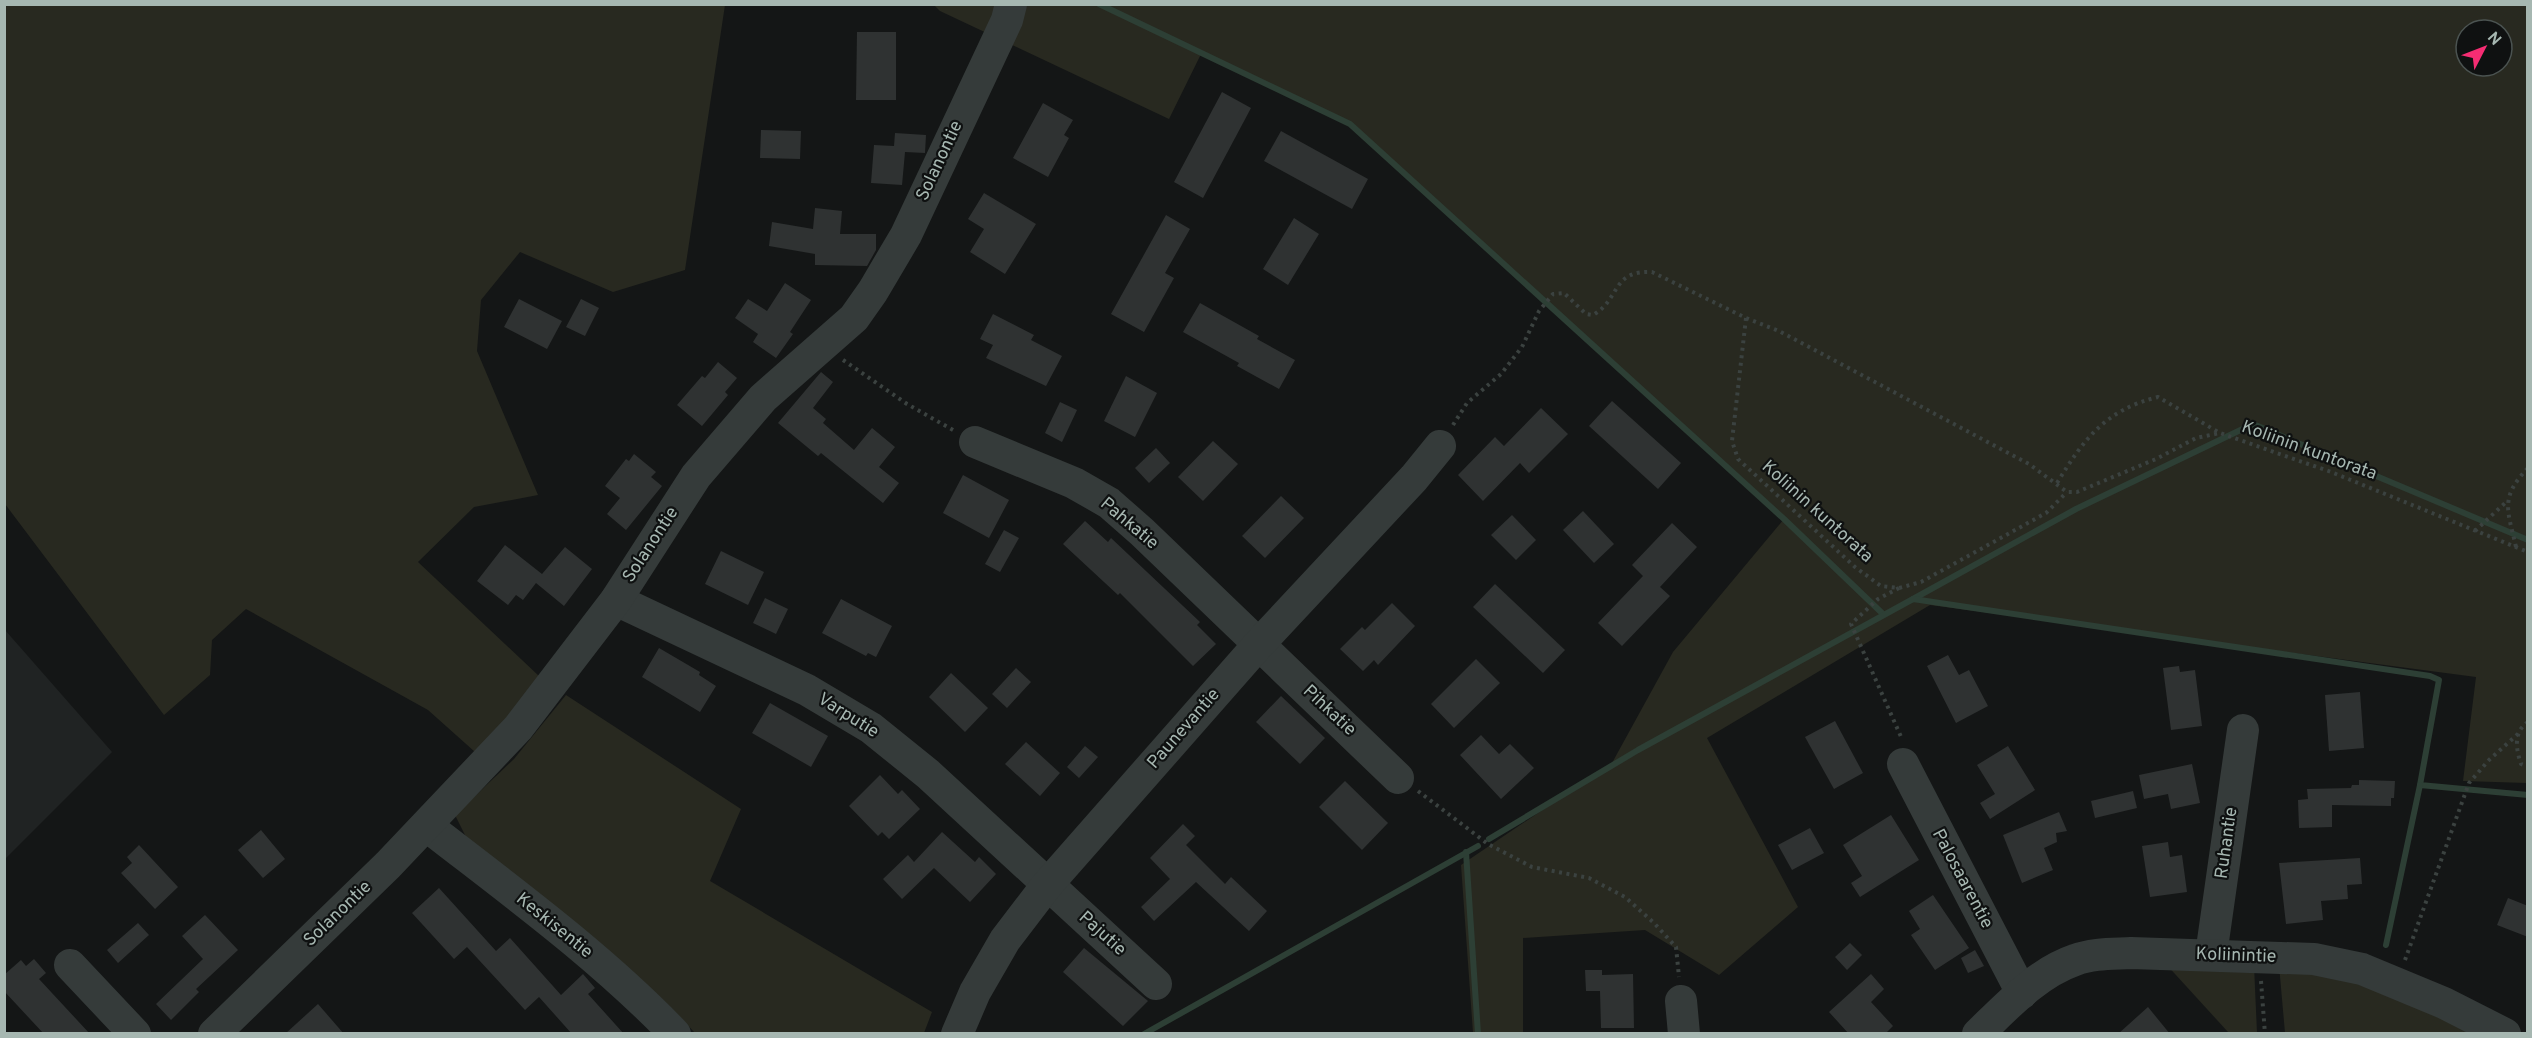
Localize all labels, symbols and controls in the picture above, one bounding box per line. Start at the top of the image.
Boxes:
north arrow [2454,18,2514,78]
text: N [2482,28,2505,50]
street label: Solanontie [911,117,969,205]
street label: Koliinin kuntorata [2238,416,2380,486]
street label: Koliinin kuntorata [1756,456,1878,568]
street label: Pahkatie [1095,493,1163,555]
street label: Solanontie [618,503,684,587]
street label: Pihkatie [1297,680,1361,742]
street label: Paunevantie [1143,684,1225,774]
street label: Varputie [813,688,883,744]
street label: Ruhantie [2211,806,2243,880]
street label: Palosaarentie [1926,825,1998,933]
street label: Solanontie [299,876,377,952]
street label: Keskisentie [511,888,597,964]
street label: Pajutie [1073,907,1131,961]
street label: Koliinintie [2195,943,2277,969]

